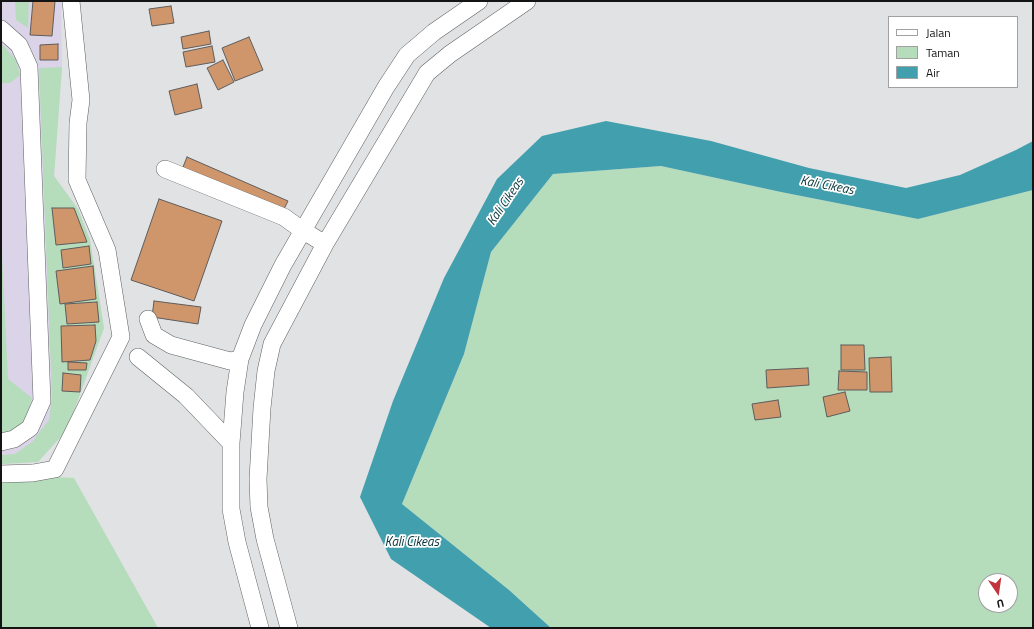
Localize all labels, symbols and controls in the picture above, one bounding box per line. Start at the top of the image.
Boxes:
legend [888,16,1018,88]
text: Jalan [926,23,951,42]
text: Taman [926,43,960,62]
text: Air [926,63,940,82]
water label: Kali Cikeas [799,173,855,199]
water label: Kali Cikeas [484,175,528,229]
water label: Kali Cikeas [385,535,439,551]
north arrow [978,573,1018,613]
text: U [995,595,1006,612]

